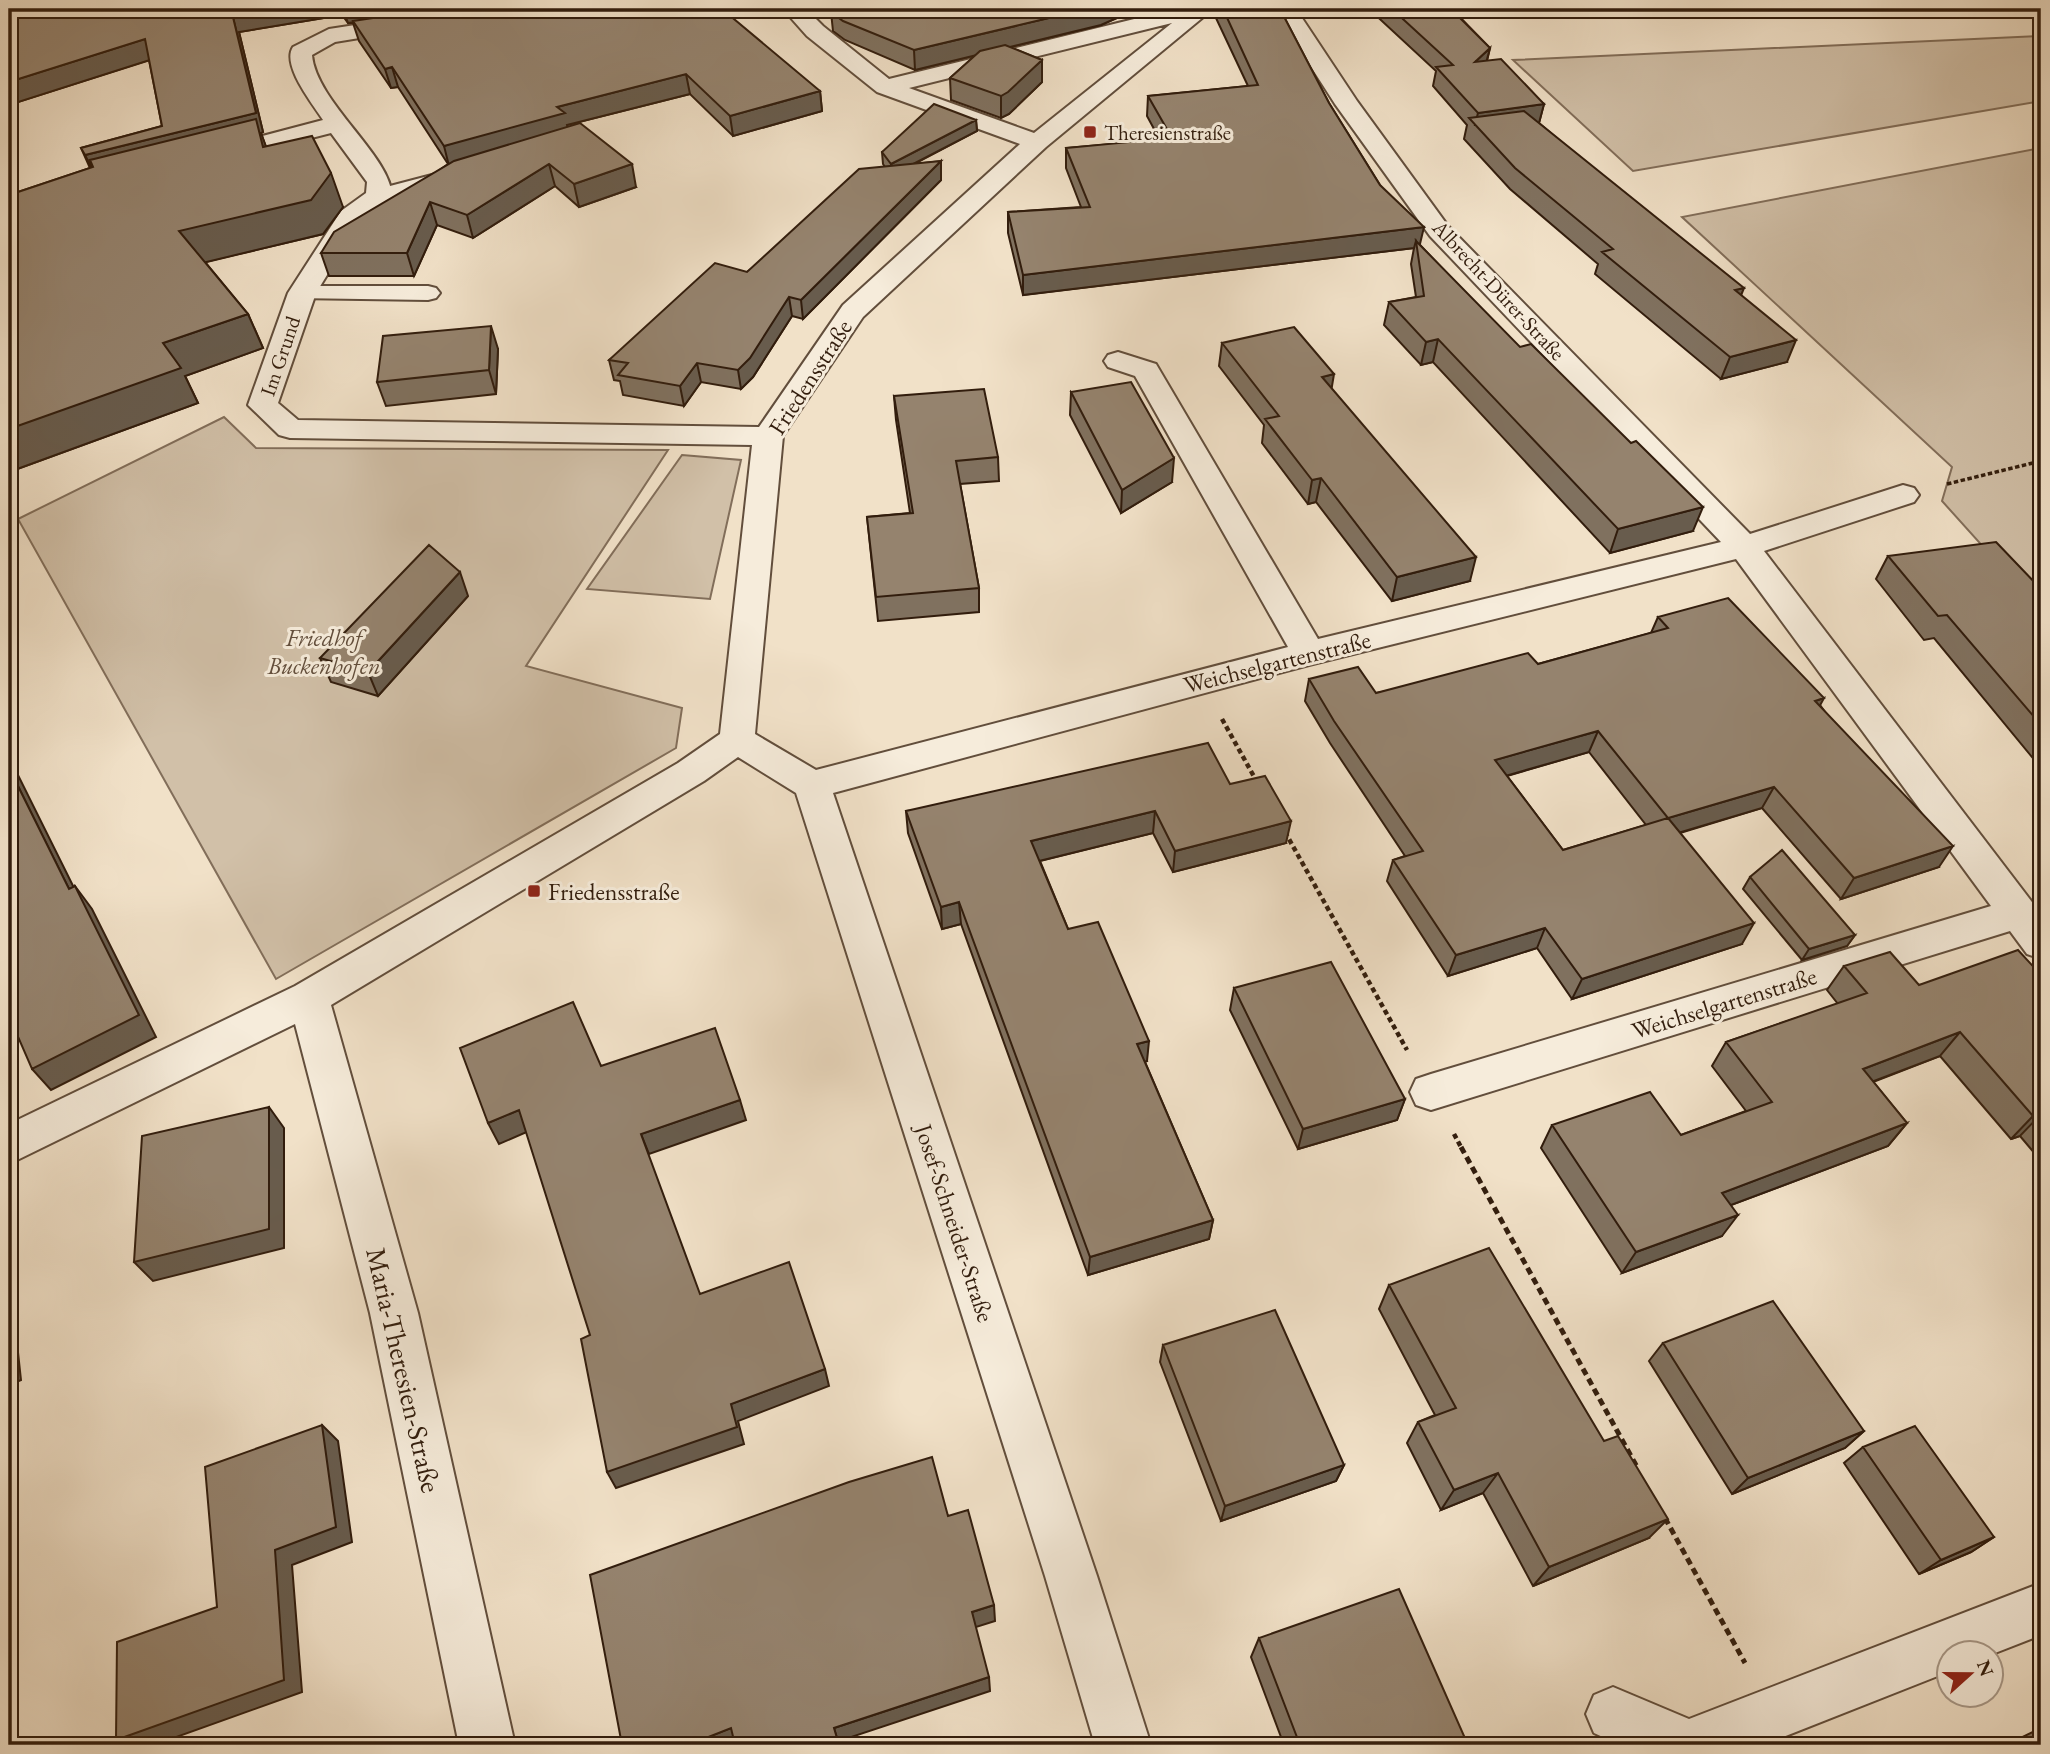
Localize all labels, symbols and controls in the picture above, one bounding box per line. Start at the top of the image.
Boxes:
place label: Theresienstraße [1104,119,1231,146]
marker: Theresienstraße [1082,124,1098,140]
street label: Albrecht-Dürer-Straße [1426,213,1571,366]
street label: Im Grund [254,312,306,400]
street label: Friedensstraße [761,313,859,441]
park label: Friedhof Buckenhofen [266,622,381,681]
street label: Weichselgartenstraße [1180,624,1374,700]
place label: Friedensstraße [548,876,680,907]
marker: Friedensstraße [526,883,542,899]
street label: Weichselgartenstraße [1628,960,1820,1046]
street label: Josef-Schneider-Straße [908,1118,1002,1326]
street label: Maria-Theresien-Straße [358,1244,450,1496]
north arrow [1934,1638,2004,1708]
text: N [1971,1656,2000,1680]

